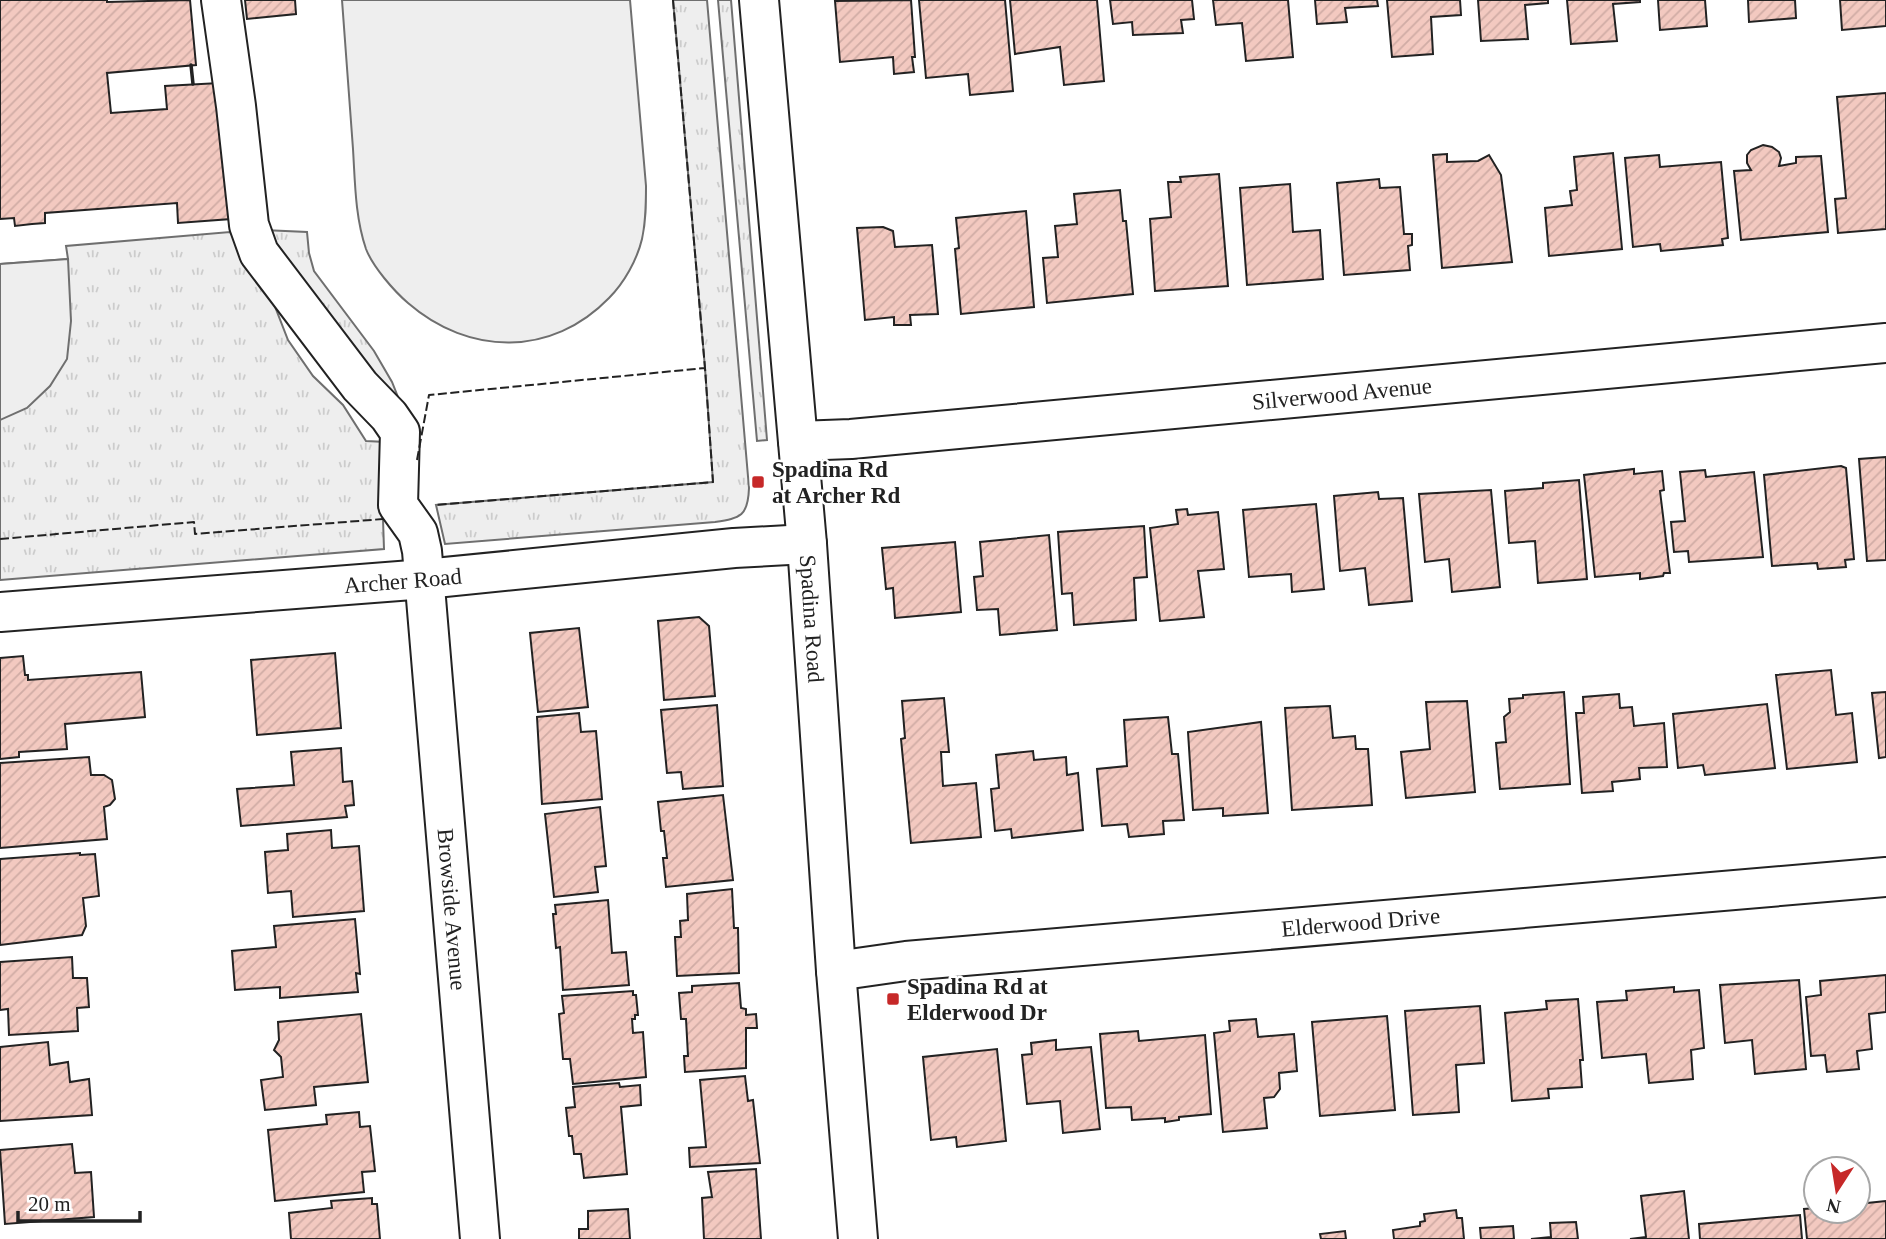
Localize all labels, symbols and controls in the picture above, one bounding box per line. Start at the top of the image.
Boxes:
street label: Silverwood Avenue [1251,373,1433,414]
place label: Spadina Rd at Archer Rd [772,457,900,508]
marker: Spadina Rd at Archer Rd [750,474,766,490]
street label: Spadina Road [795,554,829,684]
street label: Archer Road [343,563,463,598]
street label: Browside Avenue [433,827,471,991]
street label: Elderwood Drive [1280,903,1441,941]
place label: Spadina Rd at Elderwood Dr [907,974,1048,1025]
marker: Spadina Rd at Elderwood Dr [885,991,901,1007]
north arrow [1802,1155,1872,1225]
scale bar [18,1180,140,1224]
text: 20 m [28,1192,71,1216]
text: N [1824,1194,1842,1218]

